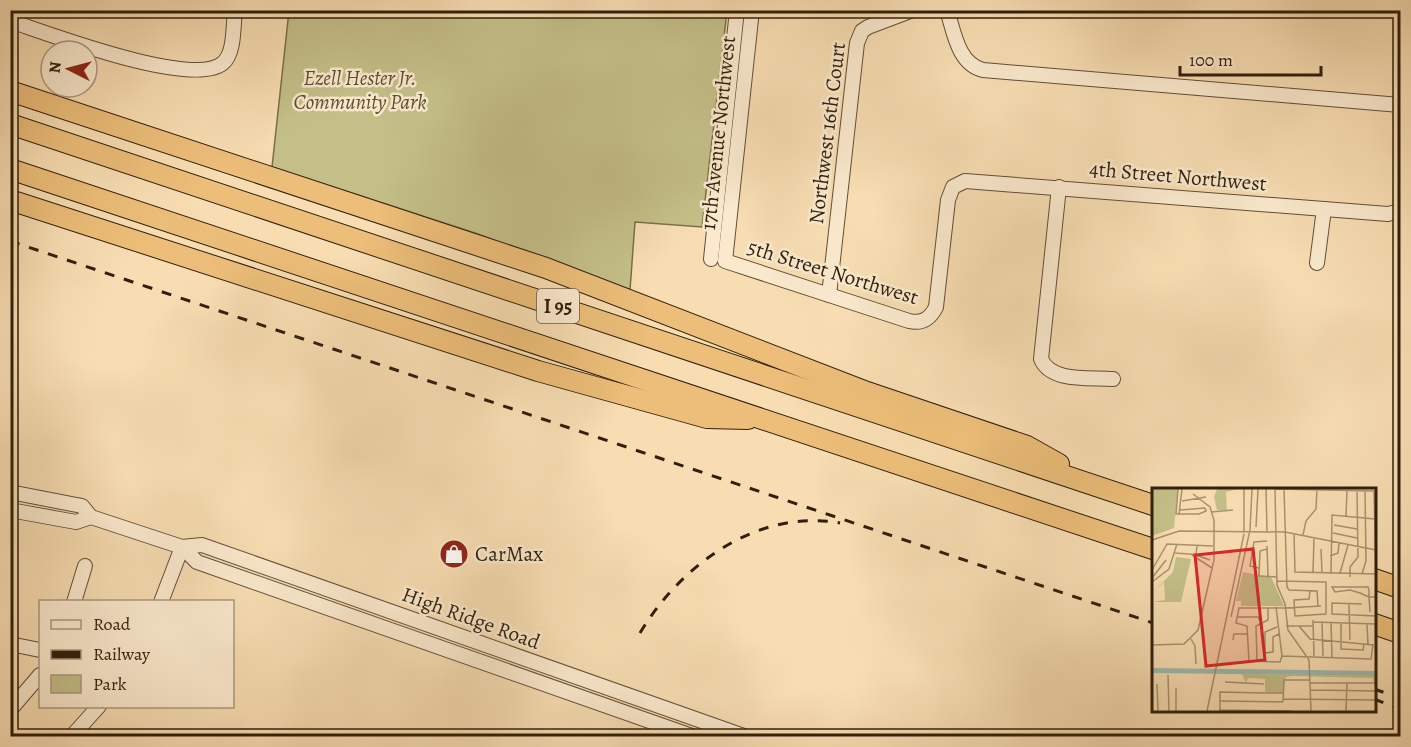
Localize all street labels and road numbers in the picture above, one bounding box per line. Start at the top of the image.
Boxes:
street label: 17th Avenue Northwest [694,34,742,232]
street label: Northwest 16th Court [802,40,852,226]
street label: 4th Street Northwest [1088,154,1268,198]
street label: 5th Street Northwest [744,233,922,311]
road number: I 95 [537,289,579,323]
street label: High Ridge Road [398,580,545,656]

